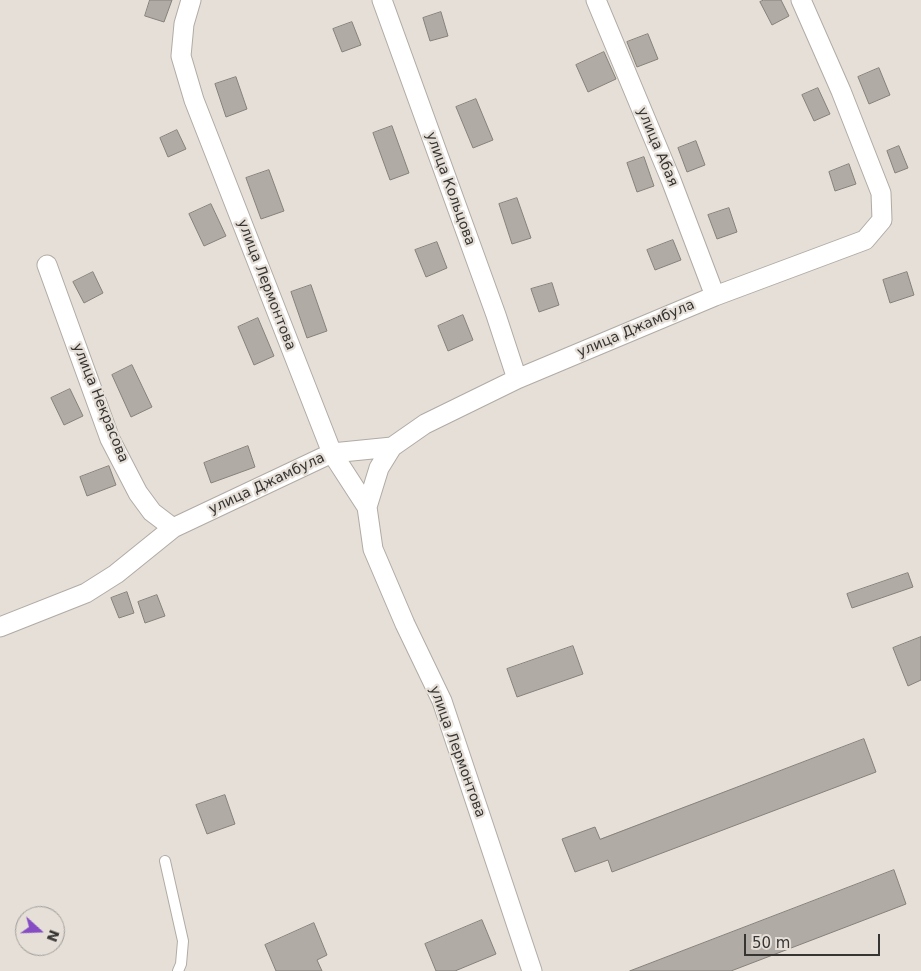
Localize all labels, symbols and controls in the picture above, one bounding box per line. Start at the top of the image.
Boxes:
street label: улица Абая [633,105,681,189]
street label: улица Кольцова [422,130,478,248]
street label: улица Лермонтова [233,217,299,353]
street label: улица Джамбула [575,297,697,361]
street label: улица Некрасова [68,341,132,465]
street label: улица Джамбула [206,450,328,518]
street label: улица Лермонтова [425,684,489,820]
north arrow [15,906,65,956]
scale bar [746,924,882,956]
text: N [44,928,63,944]
text: 50 m [752,934,790,952]

